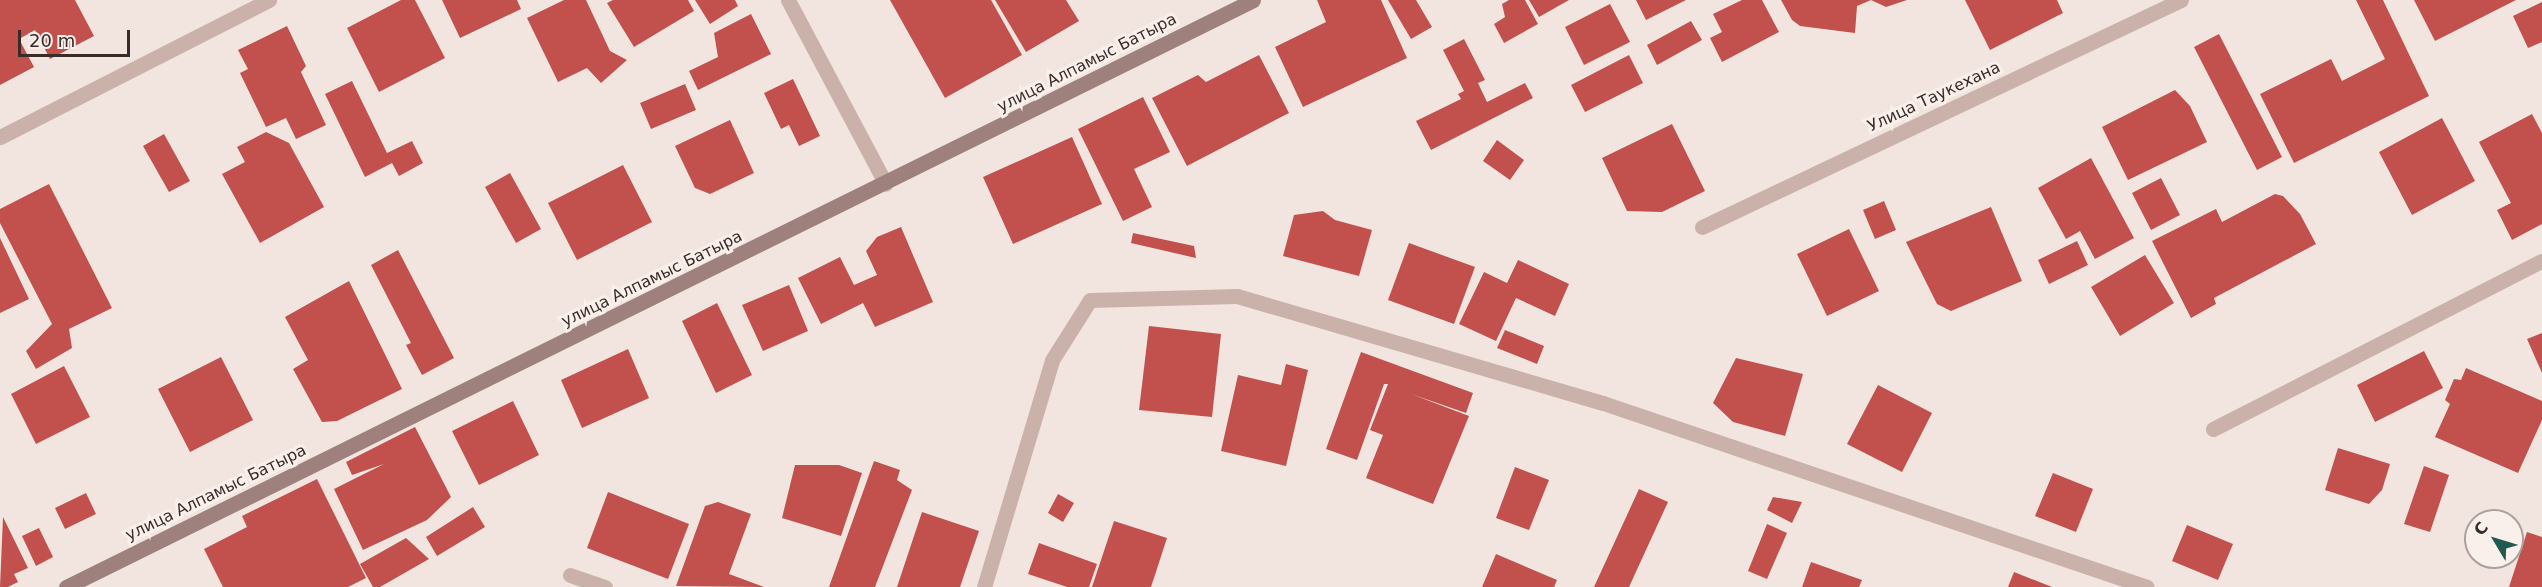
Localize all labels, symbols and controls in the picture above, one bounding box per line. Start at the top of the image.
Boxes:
street label: улица Алпамыс Батыра [994,9,1180,117]
scale bar [21,18,134,56]
text: 20 m [29,30,75,51]
street label: Улица Таукехана [1865,58,2003,136]
street label: улица Алпамыс Батыра [559,227,745,331]
street label: улица Алпамыс Батыра [123,441,309,545]
north arrow [2464,509,2524,569]
text: С [2470,518,2492,539]

